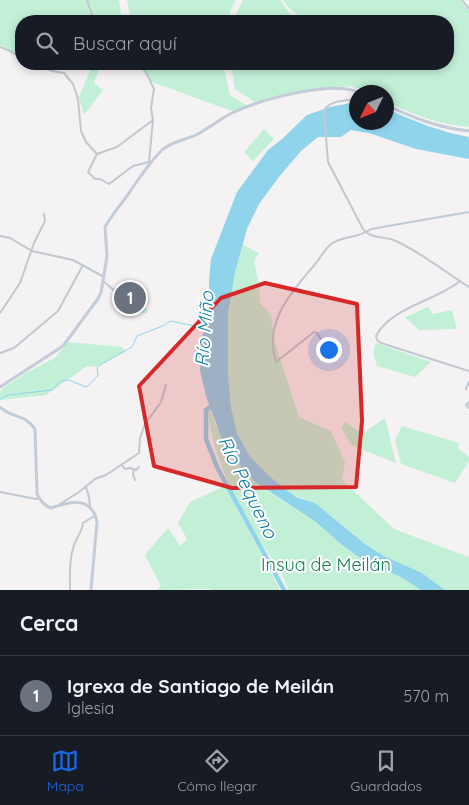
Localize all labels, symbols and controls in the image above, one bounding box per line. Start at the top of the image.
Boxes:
search box [15,15,454,70]
icon: search [33,29,61,57]
text: Buscar aquí [73,31,177,55]
north arrow [349,85,394,130]
pin: 1 [114,279,146,317]
water label: Río Miño [189,289,219,368]
your location [316,337,342,363]
water label: Río Pequeno [213,432,284,543]
park label: Insua de Meilán [261,553,391,576]
text: Cerca [20,610,78,636]
text: Igrexa de Santiago de Meilán [67,674,334,698]
text: 1 [33,686,39,706]
text: 570 m [404,686,449,706]
text: Iglesia [67,698,114,718]
tab: Mapa [47,747,84,795]
tab: Cómo llegar [177,747,257,795]
tab: Guardados [350,747,422,795]

